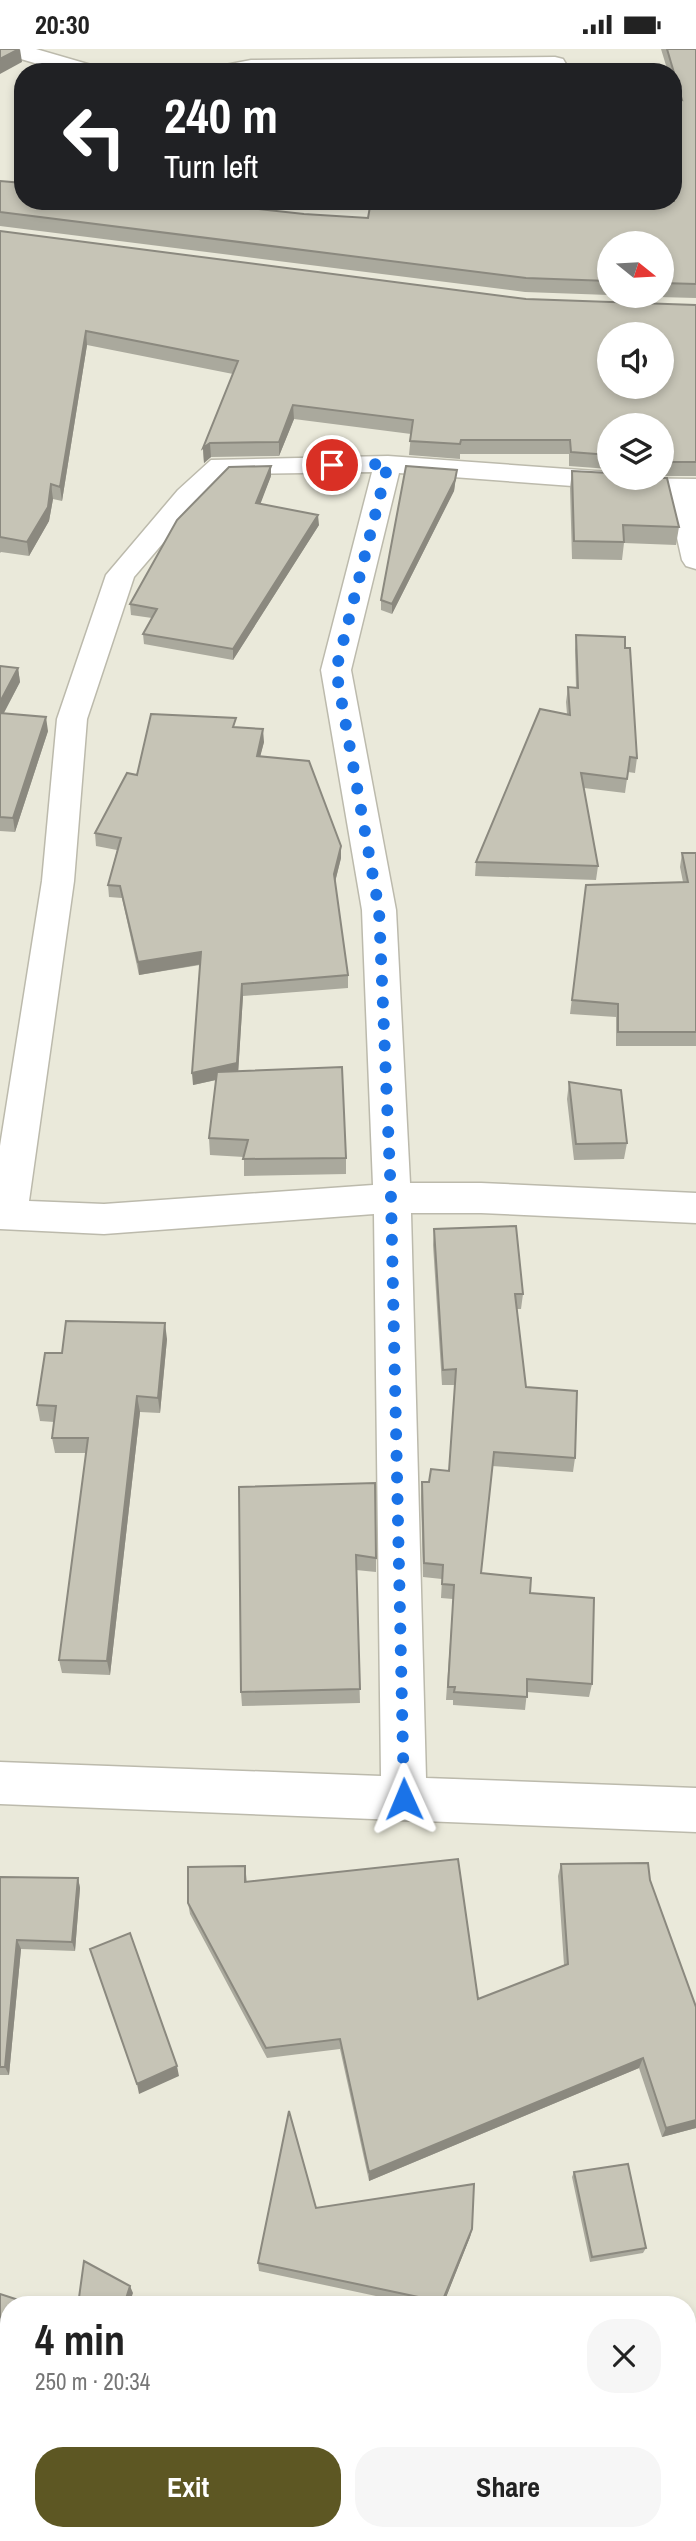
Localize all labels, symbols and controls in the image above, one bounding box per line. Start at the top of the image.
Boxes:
text: 20:30 [35,7,90,42]
text: 240 m [164,82,278,148]
icon: left [49,91,140,182]
text: Turn left [164,145,258,188]
north arrow [597,231,674,308]
map controls [597,231,674,490]
button: sound [597,322,674,399]
button: layers [597,413,674,490]
pin [302,435,362,495]
icon: arrive [313,446,351,484]
position arrow [367,1762,441,1836]
text: 4 min [35,2312,125,2368]
button: close [587,2319,661,2393]
text: 250 m · 20:34 [35,2366,150,2397]
button: Exit [35,2447,341,2527]
button: Share [355,2447,661,2527]

